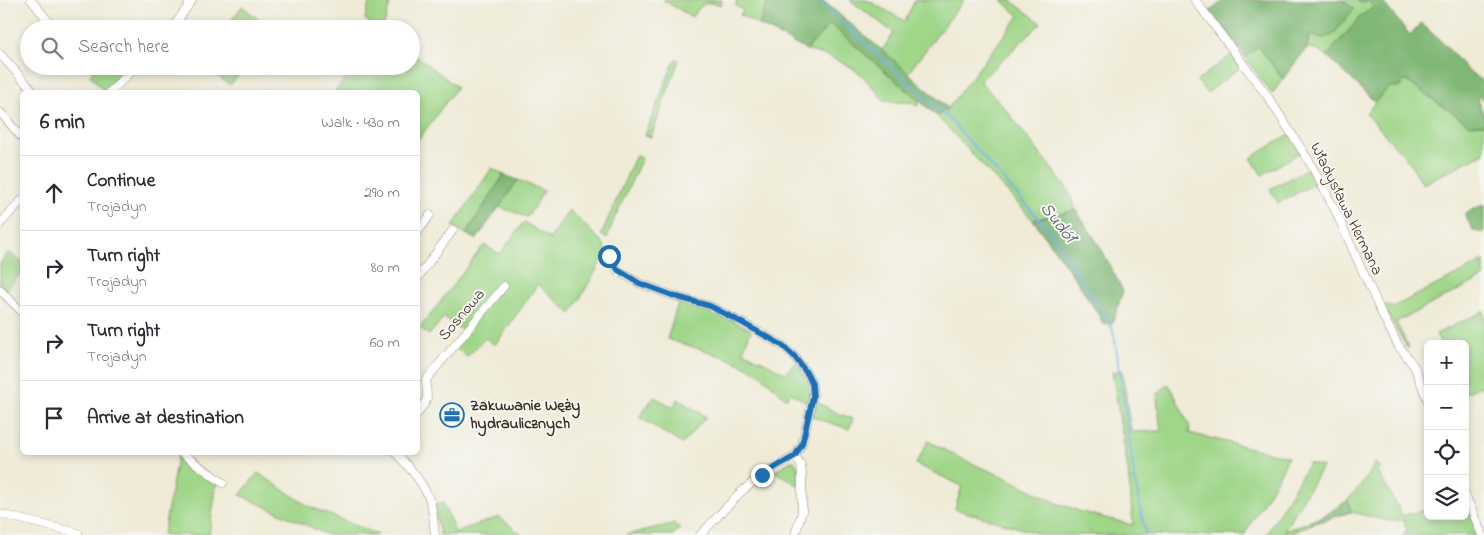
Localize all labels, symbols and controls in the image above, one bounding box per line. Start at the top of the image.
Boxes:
search box [20,20,420,75]
icon: search [38,34,66,62]
text: Search here [78,34,169,61]
text: 6 min [40,108,85,138]
text: Walk · 430 m [321,111,400,135]
street label: Władysława Hermana [1303,139,1389,279]
text: Continue [87,168,155,195]
icon: ahead [40,179,68,207]
text: 290 m [364,181,400,205]
text: Trojadyn [87,195,147,219]
water label: Sudół [1033,197,1083,252]
text: Turn right [87,243,160,270]
route start [598,245,621,268]
icon: right [40,254,68,282]
text: 80 m [371,256,400,280]
text: Trojadyn [87,270,147,294]
street label: Sosnowa [433,284,491,346]
text: Turn right [87,318,160,345]
icon: right [40,329,68,357]
text: 60 m [370,331,400,355]
map controls [1424,340,1469,520]
button: + [1424,340,1469,385]
text: Trojadyn [87,345,147,369]
button: − [1424,385,1469,430]
place label: Zakuwanie Węży hydraulicznych [470,394,580,437]
office icon: Zakuwanie Węży hydraulicznych [439,402,465,428]
icon: arrive [40,404,68,432]
text: Arrive at destination [87,405,244,432]
button: locate [1424,430,1469,475]
route end [751,464,774,487]
button: layers [1424,475,1469,520]

